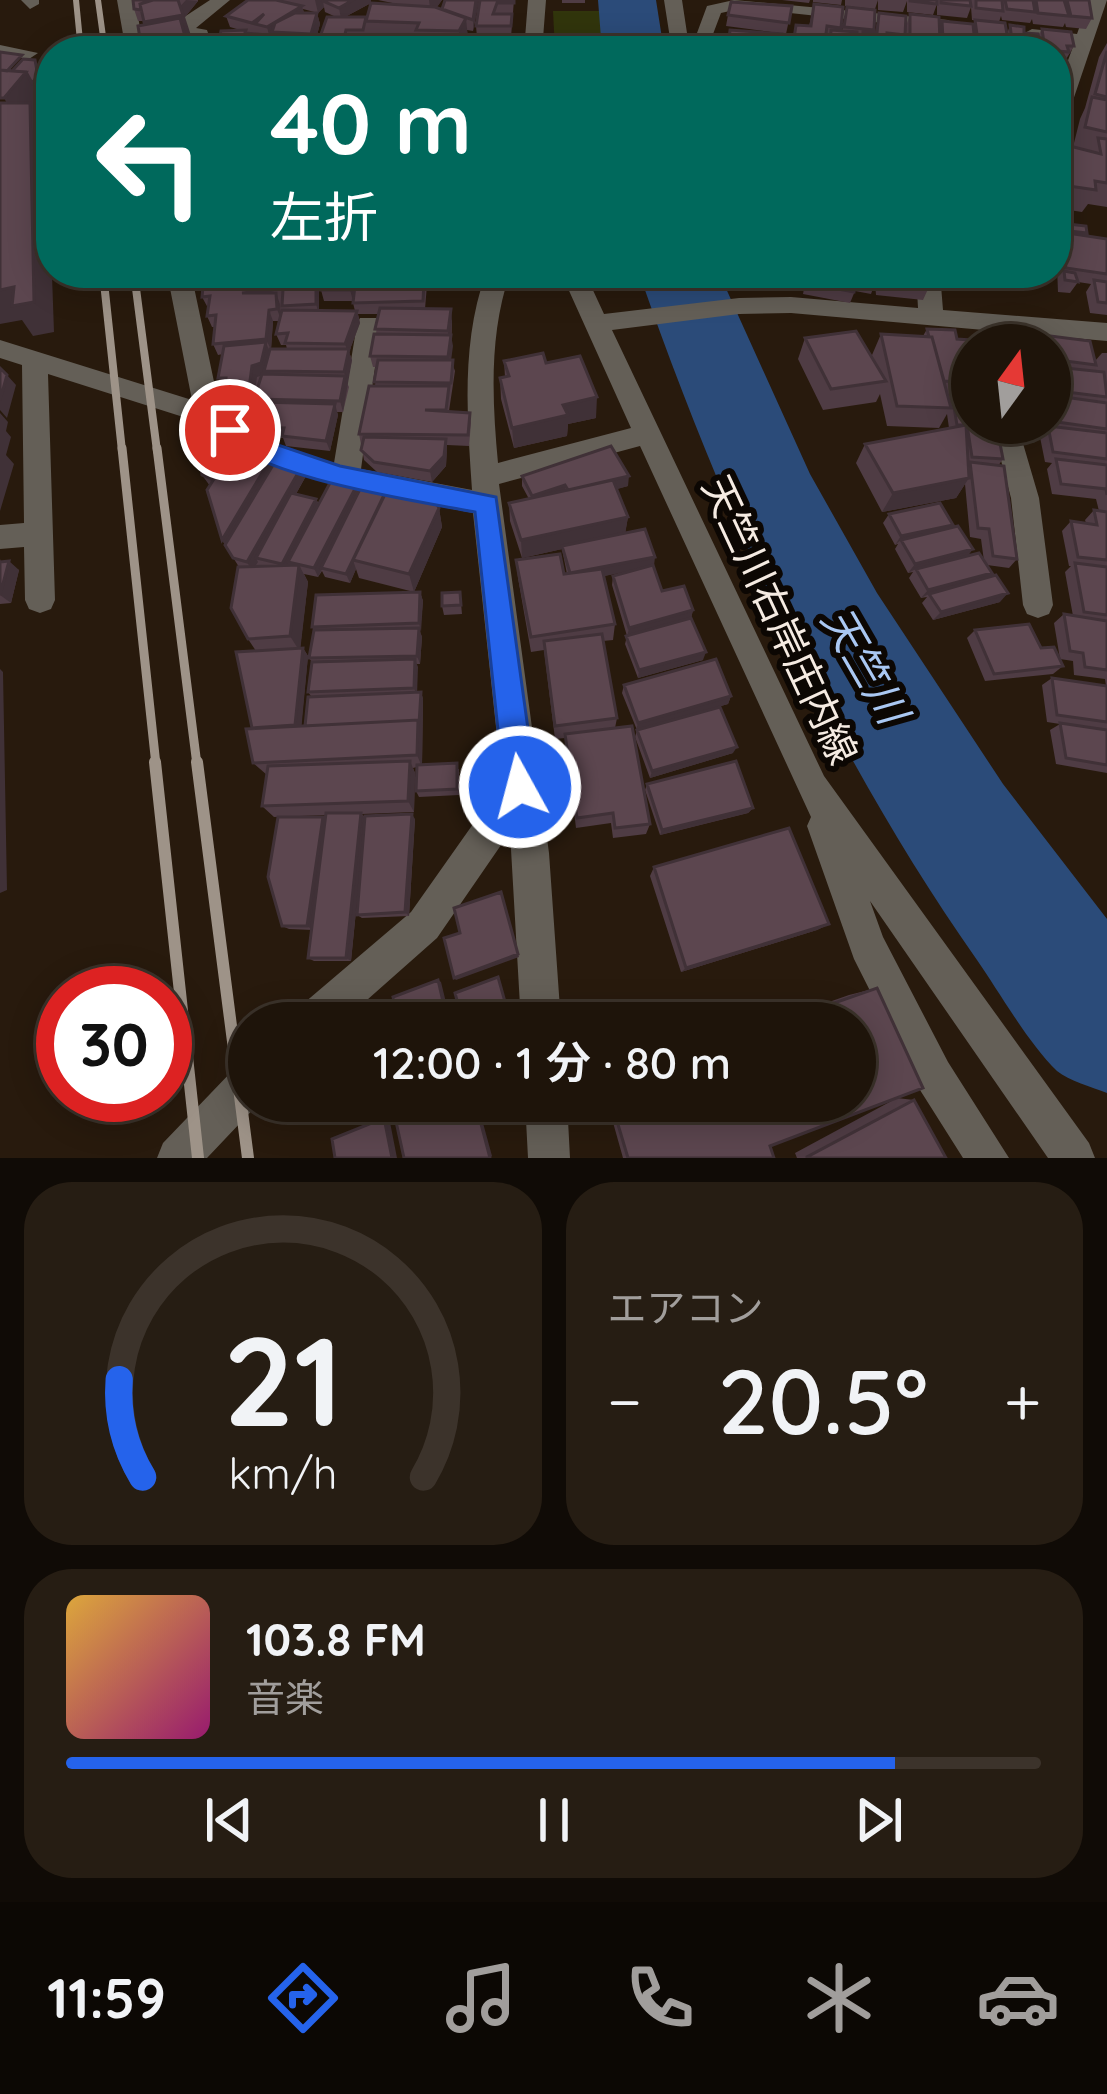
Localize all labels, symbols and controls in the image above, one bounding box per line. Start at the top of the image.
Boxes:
text: 40 m [270,70,472,175]
icon: left [72,84,228,240]
text: 左折 [270,183,378,251]
north arrow [951,324,1071,444]
map controls [951,324,1071,444]
pin [179,379,281,481]
icon: arrive [197,397,263,463]
street label: 天竺川右岸庄内線 [693,469,867,771]
water label: 天竺川 [812,598,918,732]
position arrow [457,724,583,850]
speed limit sign: 30 [36,966,192,1122]
text: 12:00 · 1 分 · 80 m [373,1034,731,1090]
text: エアコン [608,1283,764,1332]
text: 21 [223,1301,343,1457]
text: 20.5° [718,1344,928,1457]
text: − [608,1359,642,1442]
text: + [1004,1359,1041,1442]
text: km/h [228,1445,337,1499]
text: 103.8 FM [246,1611,426,1667]
text: 音楽 [246,1673,324,1722]
icon: previous [196,1787,262,1853]
icon: pause [521,1787,587,1853]
icon: next [846,1787,912,1853]
icon: directions [261,1956,345,2040]
icon: music [439,1956,523,2040]
icon: phone [618,1956,702,2040]
icon: climate [797,1956,881,2040]
icon: car [976,1956,1060,2040]
text: 11:59 [47,1964,166,2032]

